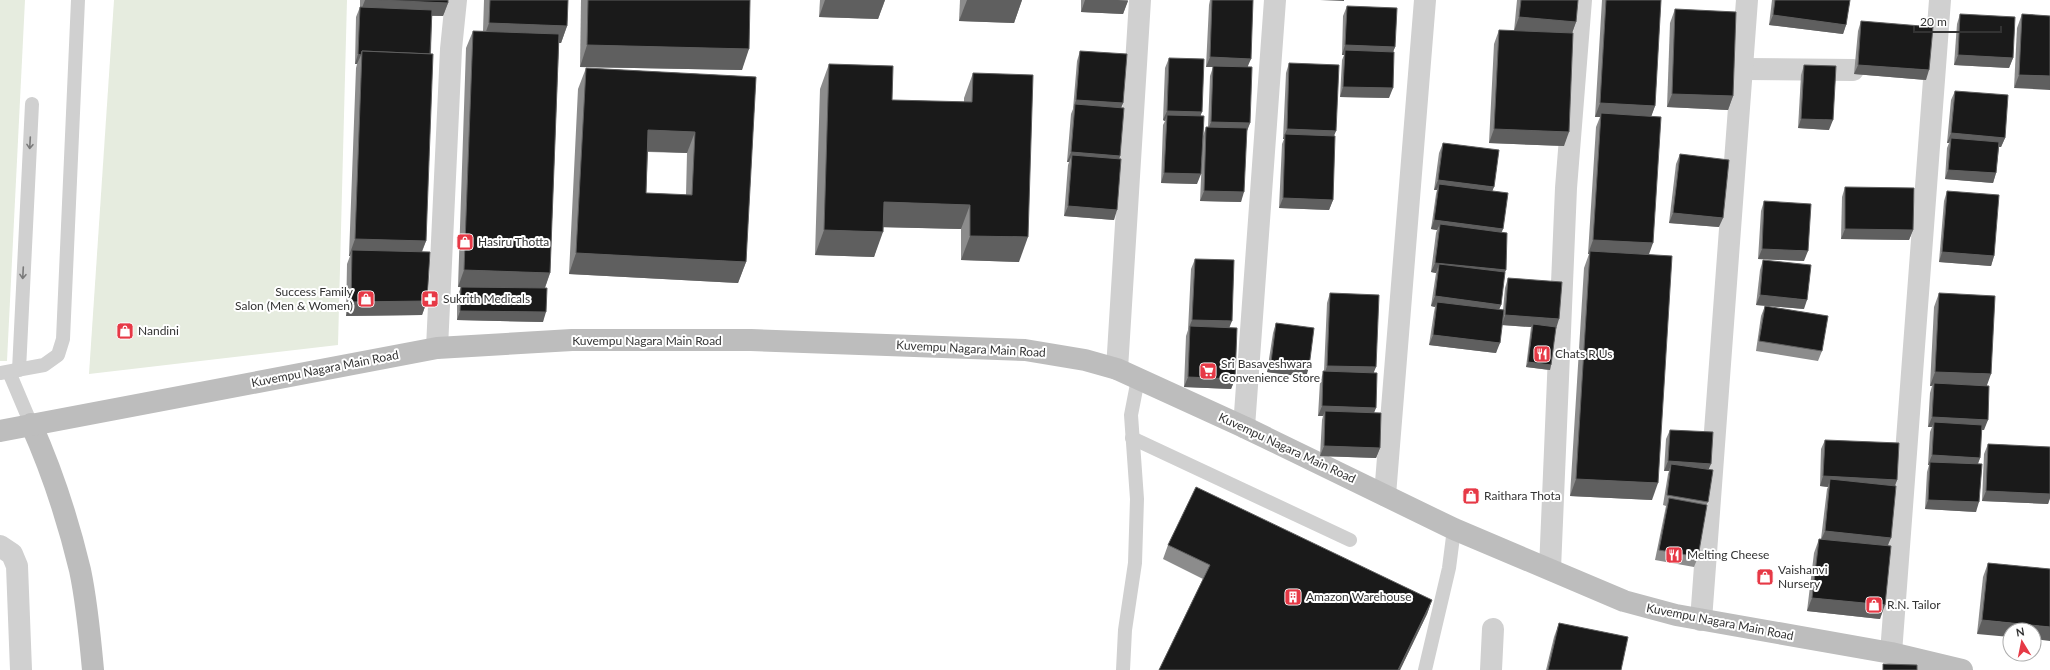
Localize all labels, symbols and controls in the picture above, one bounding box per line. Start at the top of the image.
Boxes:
scale bar [1914,8,2001,34]
text: 20 m [1920,14,1947,29]
one-way arrow [26,136,33,149]
shop icon: Hasiru Thotta [455,232,475,252]
place label: Hasiru Thotta [478,234,549,249]
one-way arrow [20,266,27,279]
place label: Success Family Salon (Men & Women) [235,284,354,313]
shop icon: Success Family Salon (Men & Women) [356,289,376,309]
pharmacy icon: Sukrith Medicals [420,289,440,309]
place label: Sukrith Medicals [443,291,530,306]
shop icon: Nandini [115,321,135,341]
place label: Nandini [138,323,179,338]
street label: Kuvempu Nagara Main Road [572,333,722,348]
street label: Kuvempu Nagara Main Road [896,337,1046,360]
restaurant icon: Chats R Us [1532,344,1552,364]
place label: Chats R Us [1555,346,1613,361]
street label: Kuvempu Nagara Main Road [250,347,400,390]
place label: Sri Basaveshwara Convenience Store [1221,356,1320,385]
supermarket icon: Sri Basaveshwara Convenience Store [1198,361,1218,381]
street label: Kuvempu Nagara Main Road [1216,409,1358,486]
shop icon: Raithara Thota [1461,486,1481,506]
place label: Raithara Thota [1484,488,1561,503]
restaurant icon: Melting Cheese [1664,545,1684,565]
place label: Melting Cheese [1687,547,1769,562]
place label: Vaishanvi Nursery [1778,562,1828,591]
shop icon: Vaishanvi Nursery [1755,567,1775,587]
building icon: Amazon Warehouse [1283,587,1303,607]
place label: Amazon Warehouse [1306,589,1412,604]
shop icon: R.N. Tailor [1864,595,1884,615]
place label: R.N. Tailor [1887,597,1941,612]
street label: Kuvempu Nagara Main Road [1645,600,1795,643]
north arrow [2002,622,2042,662]
text: N [2015,625,2025,639]

